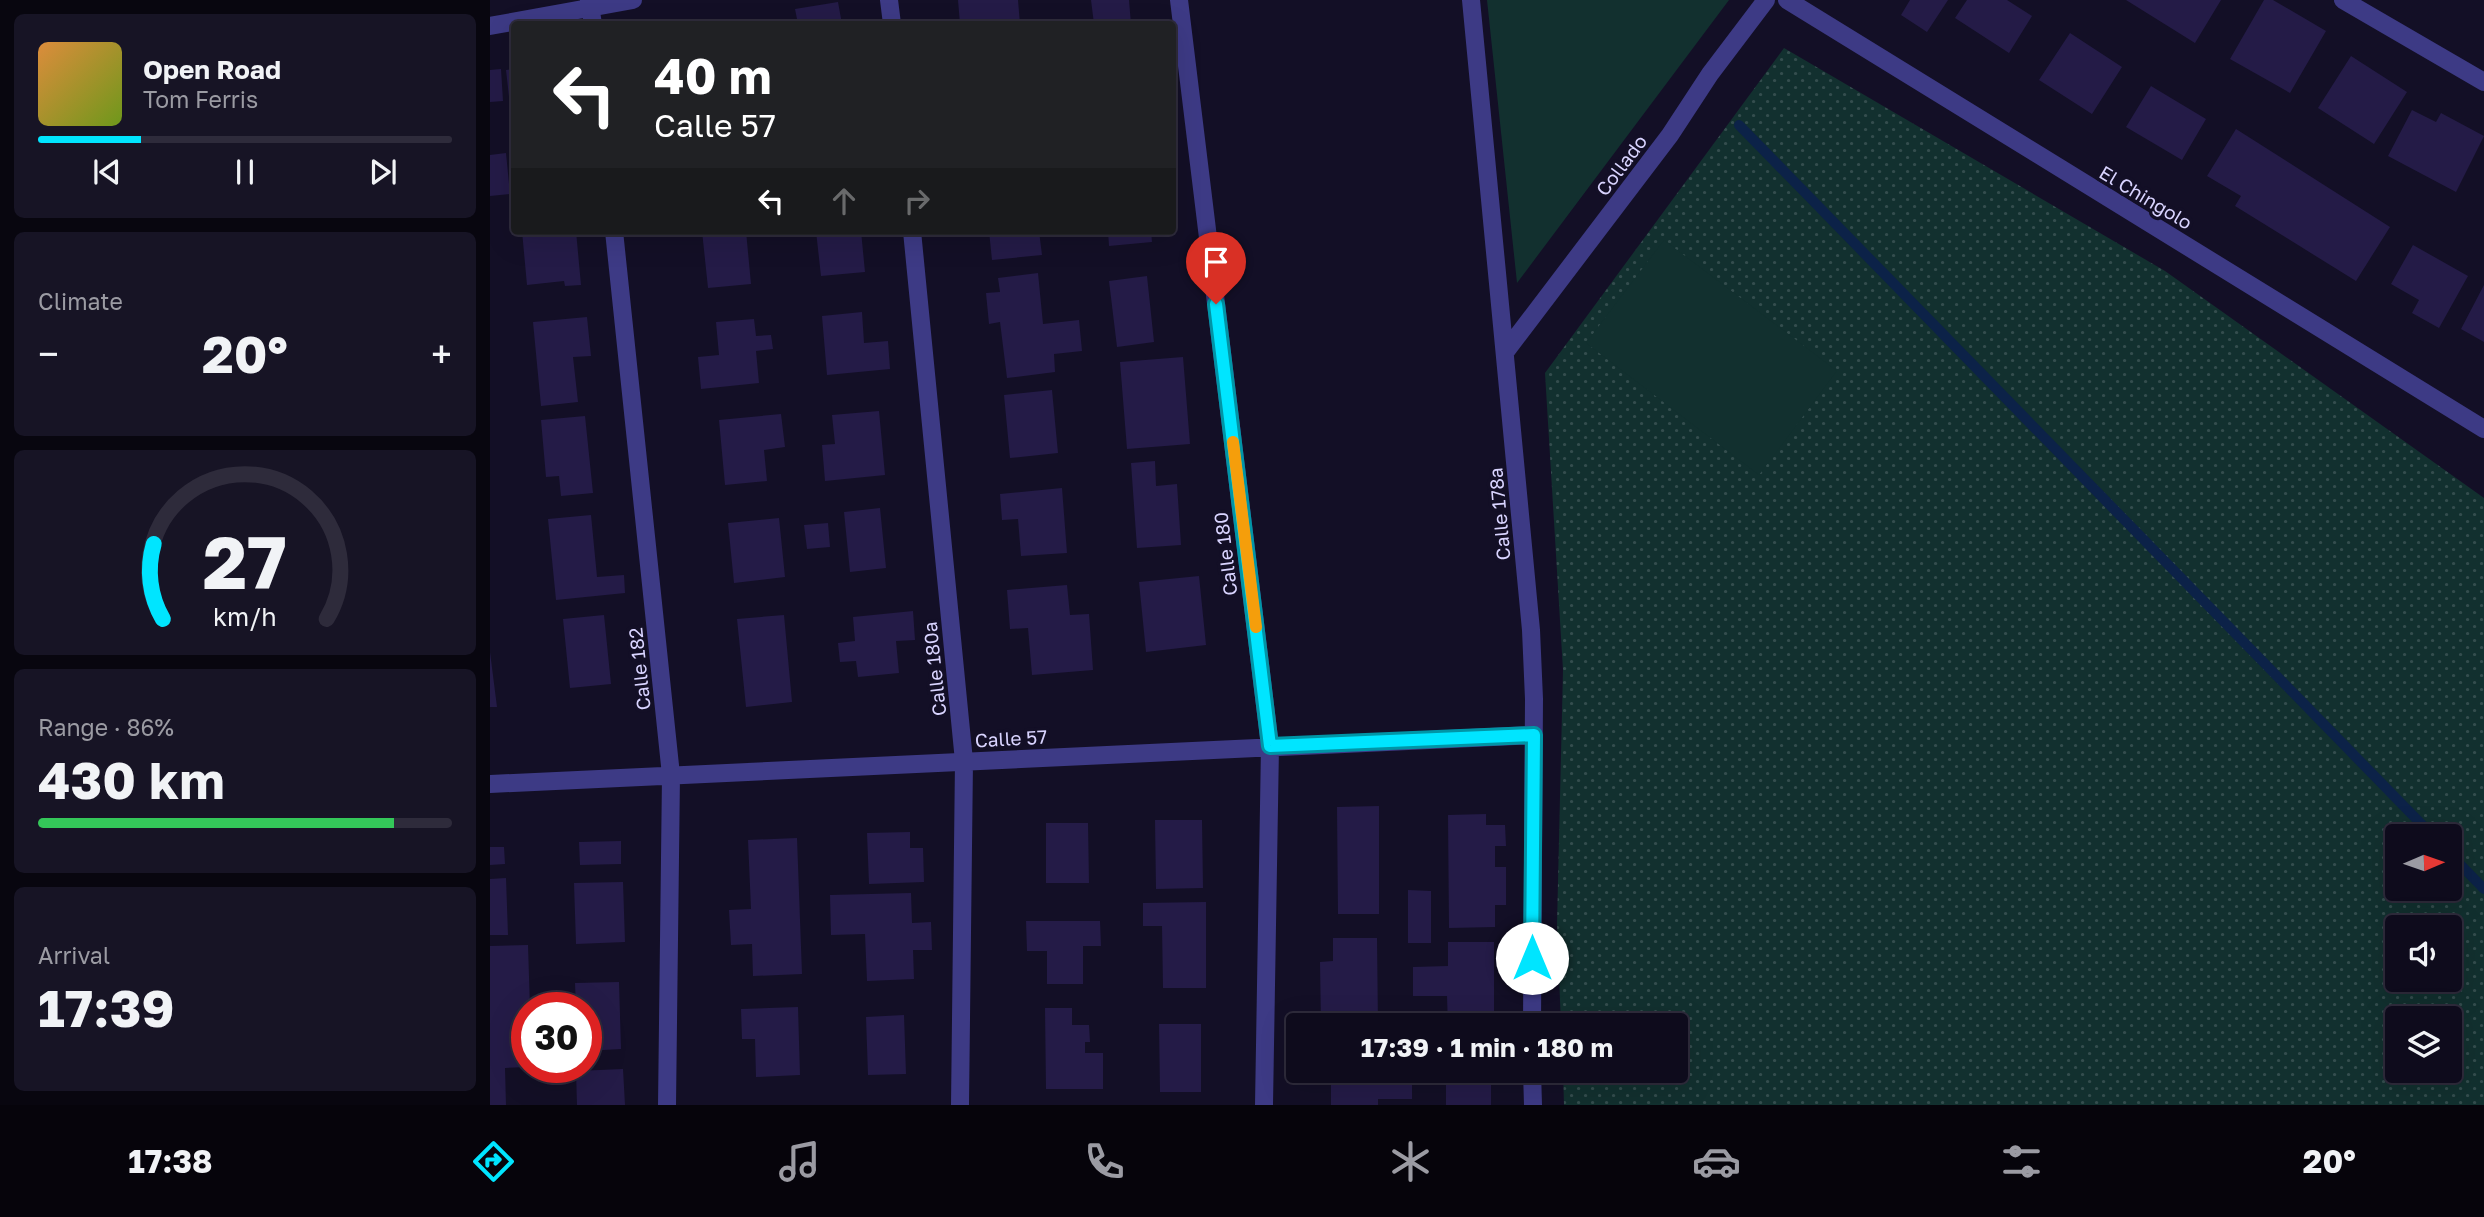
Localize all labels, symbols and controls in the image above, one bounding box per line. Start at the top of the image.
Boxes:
text: 40 m [654,46,772,105]
icon: left [539,49,630,140]
text: Open Road [143,54,281,85]
text: Tom Ferris [143,85,258,113]
text: Calle 57 [654,106,776,144]
street label: Collado [1591,130,1651,200]
icon: previous [88,153,126,191]
icon: pause [226,153,264,191]
icon: next [364,153,402,191]
street label: El Chingolo [2095,160,2197,234]
icon: left [752,182,790,220]
icon: ahead [825,182,863,220]
icon: right [898,182,936,220]
pin [1186,232,1246,304]
icon: arrive [1197,243,1235,281]
text: Climate [38,287,123,315]
text: 20° [202,322,288,384]
text: − [38,331,59,376]
text: + [431,331,452,376]
street label: Calle 178a [1483,467,1515,561]
street label: Calle 180 [1208,511,1242,597]
text: 27 [203,518,287,605]
text: km/h [213,600,277,631]
street label: Calle 180a [918,621,950,717]
street label: Calle 182 [623,626,655,712]
text: Range · 86% [38,713,174,741]
street label: Calle 57 [974,725,1048,751]
text: 430 km [38,748,225,810]
north arrow [2385,824,2462,901]
map controls [2385,824,2462,1083]
button: sound [2385,915,2462,992]
position arrow [1495,921,1569,995]
text: Arrival [38,941,110,969]
text: 17:39 [38,976,175,1038]
speed limit sign: 30 [511,992,602,1083]
button: layers [2385,1006,2462,1083]
text: 17:39 · 1 min · 180 m [1361,1032,1613,1063]
icon: directions [469,1137,518,1186]
icon: music [775,1137,824,1186]
icon: phone [1080,1137,1129,1186]
icon: climate [1386,1137,1435,1186]
icon: car [1692,1137,1741,1186]
icon: filters [1997,1137,2046,1186]
text: 17:38 [128,1142,212,1180]
text: 20° [2303,1142,2356,1180]

